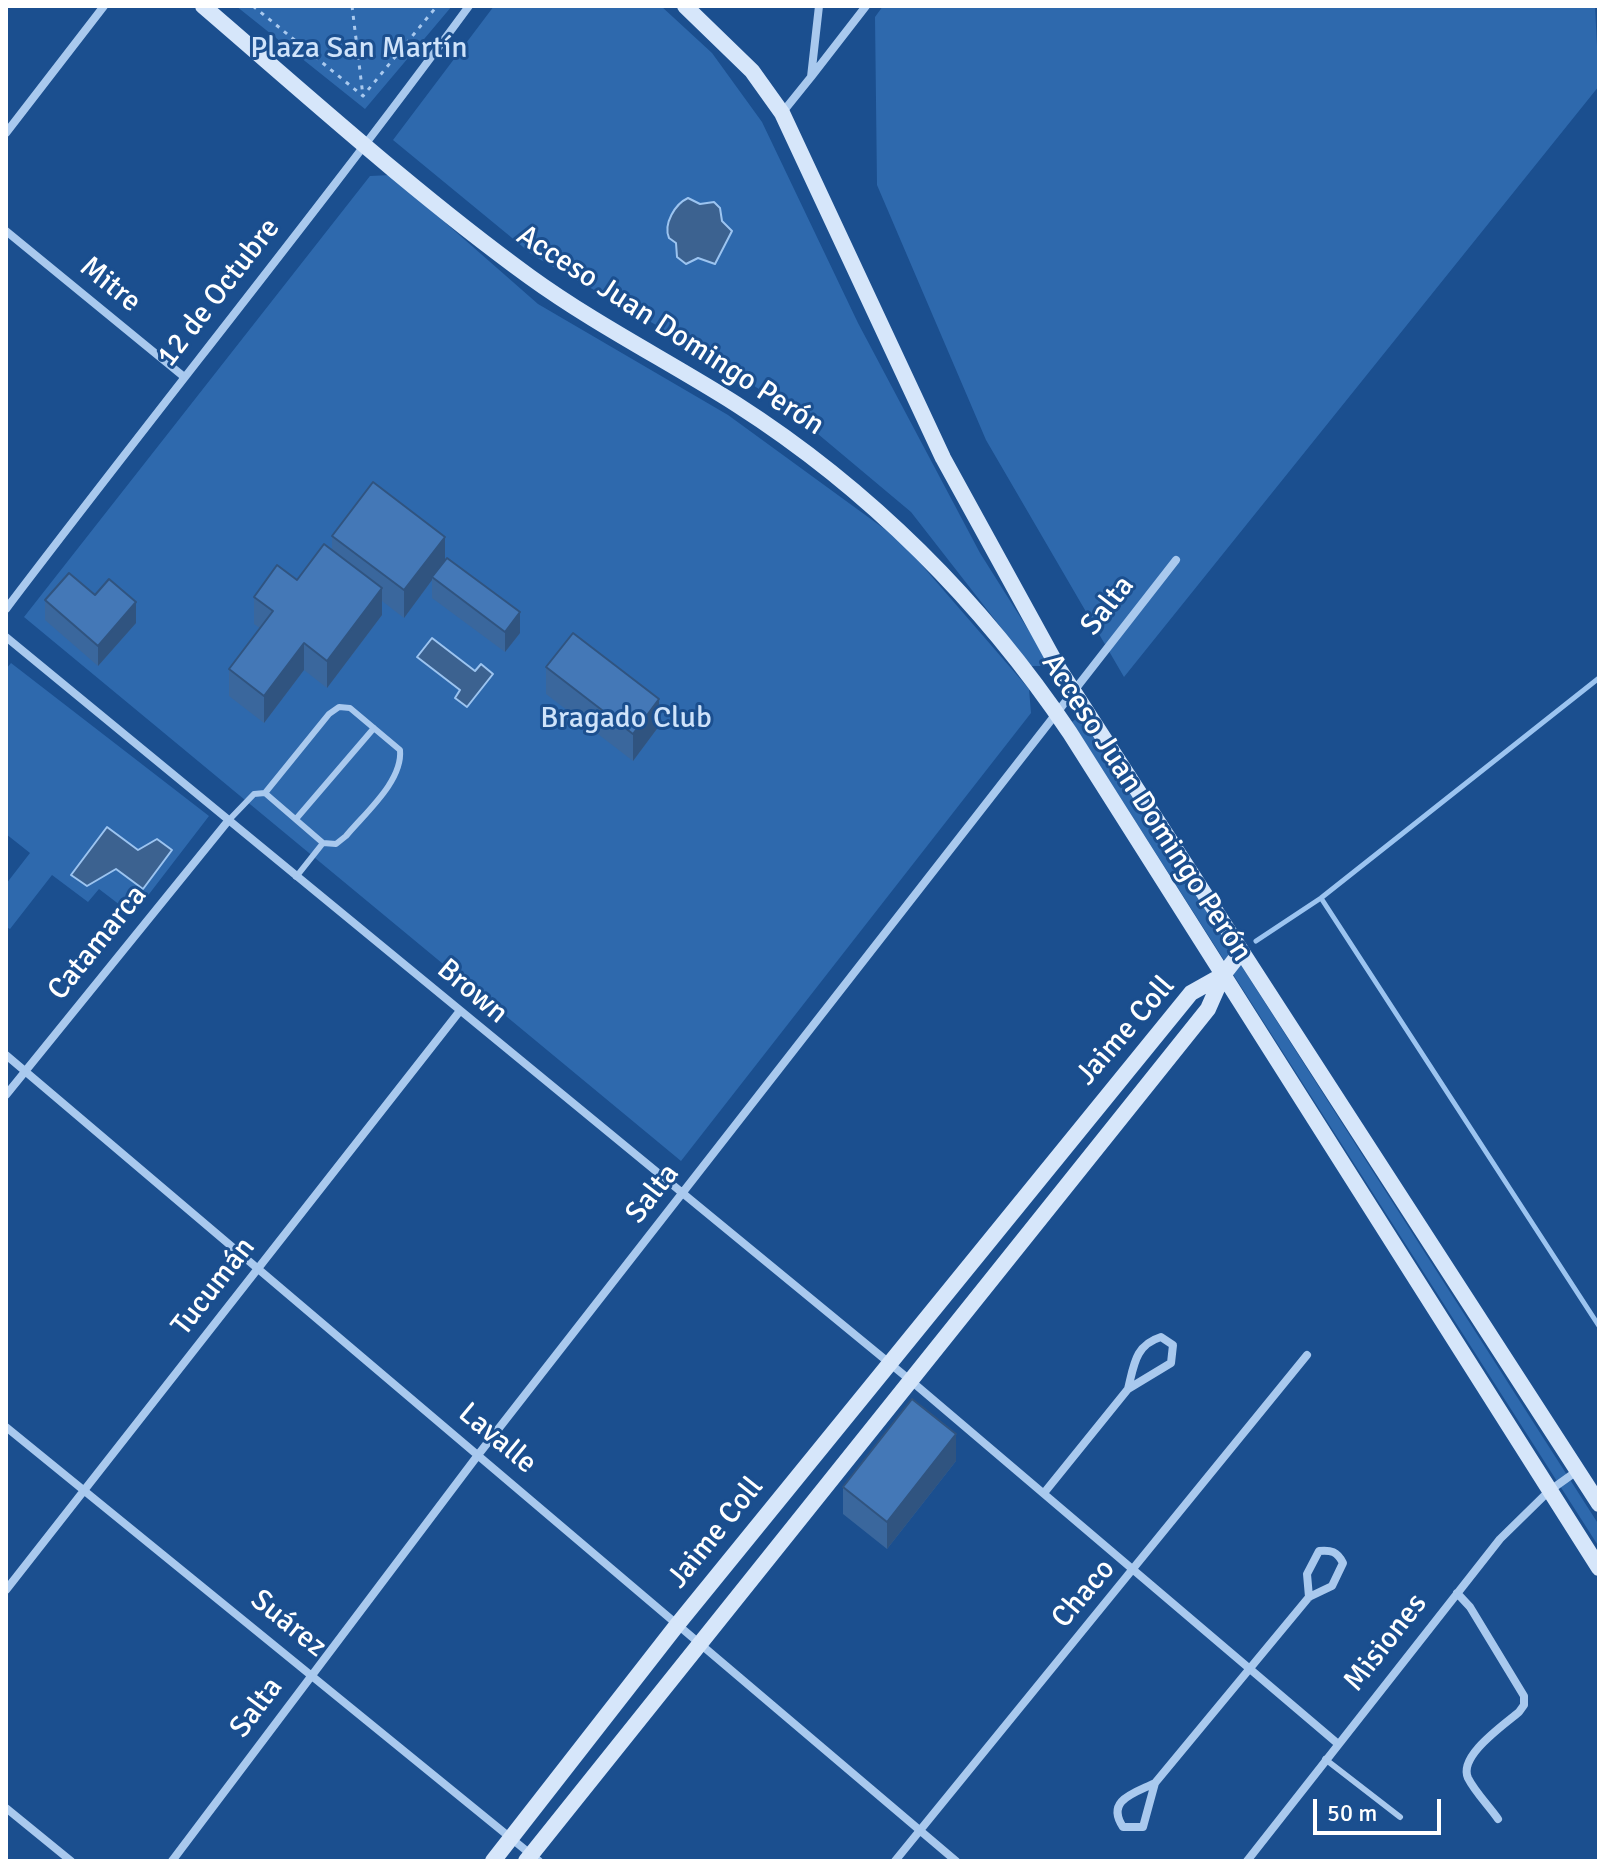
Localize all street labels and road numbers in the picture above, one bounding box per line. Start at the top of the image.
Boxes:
street label: 12 de Octubre [150,212,288,374]
street label: Acceso Juan Domingo Perón [509,218,831,444]
street label: Mitre [72,250,148,320]
street label: Salta [1074,569,1142,643]
street label: Acceso Juan Domingo Perón [1033,647,1259,969]
street label: Catamarca [41,878,155,1008]
street label: Brown [429,952,515,1032]
street label: Jaime Coll [1069,969,1183,1093]
street label: Salta [619,1157,687,1231]
street label: Tucumán [165,1231,263,1343]
street label: Lavalle [451,1396,543,1482]
street label: Jaime Coll [660,1470,772,1596]
street label: Chaco [1045,1552,1123,1636]
street label: Suárez [243,1583,333,1665]
street label: Misiones [1337,1587,1435,1699]
street label: Salta [223,1671,291,1745]

